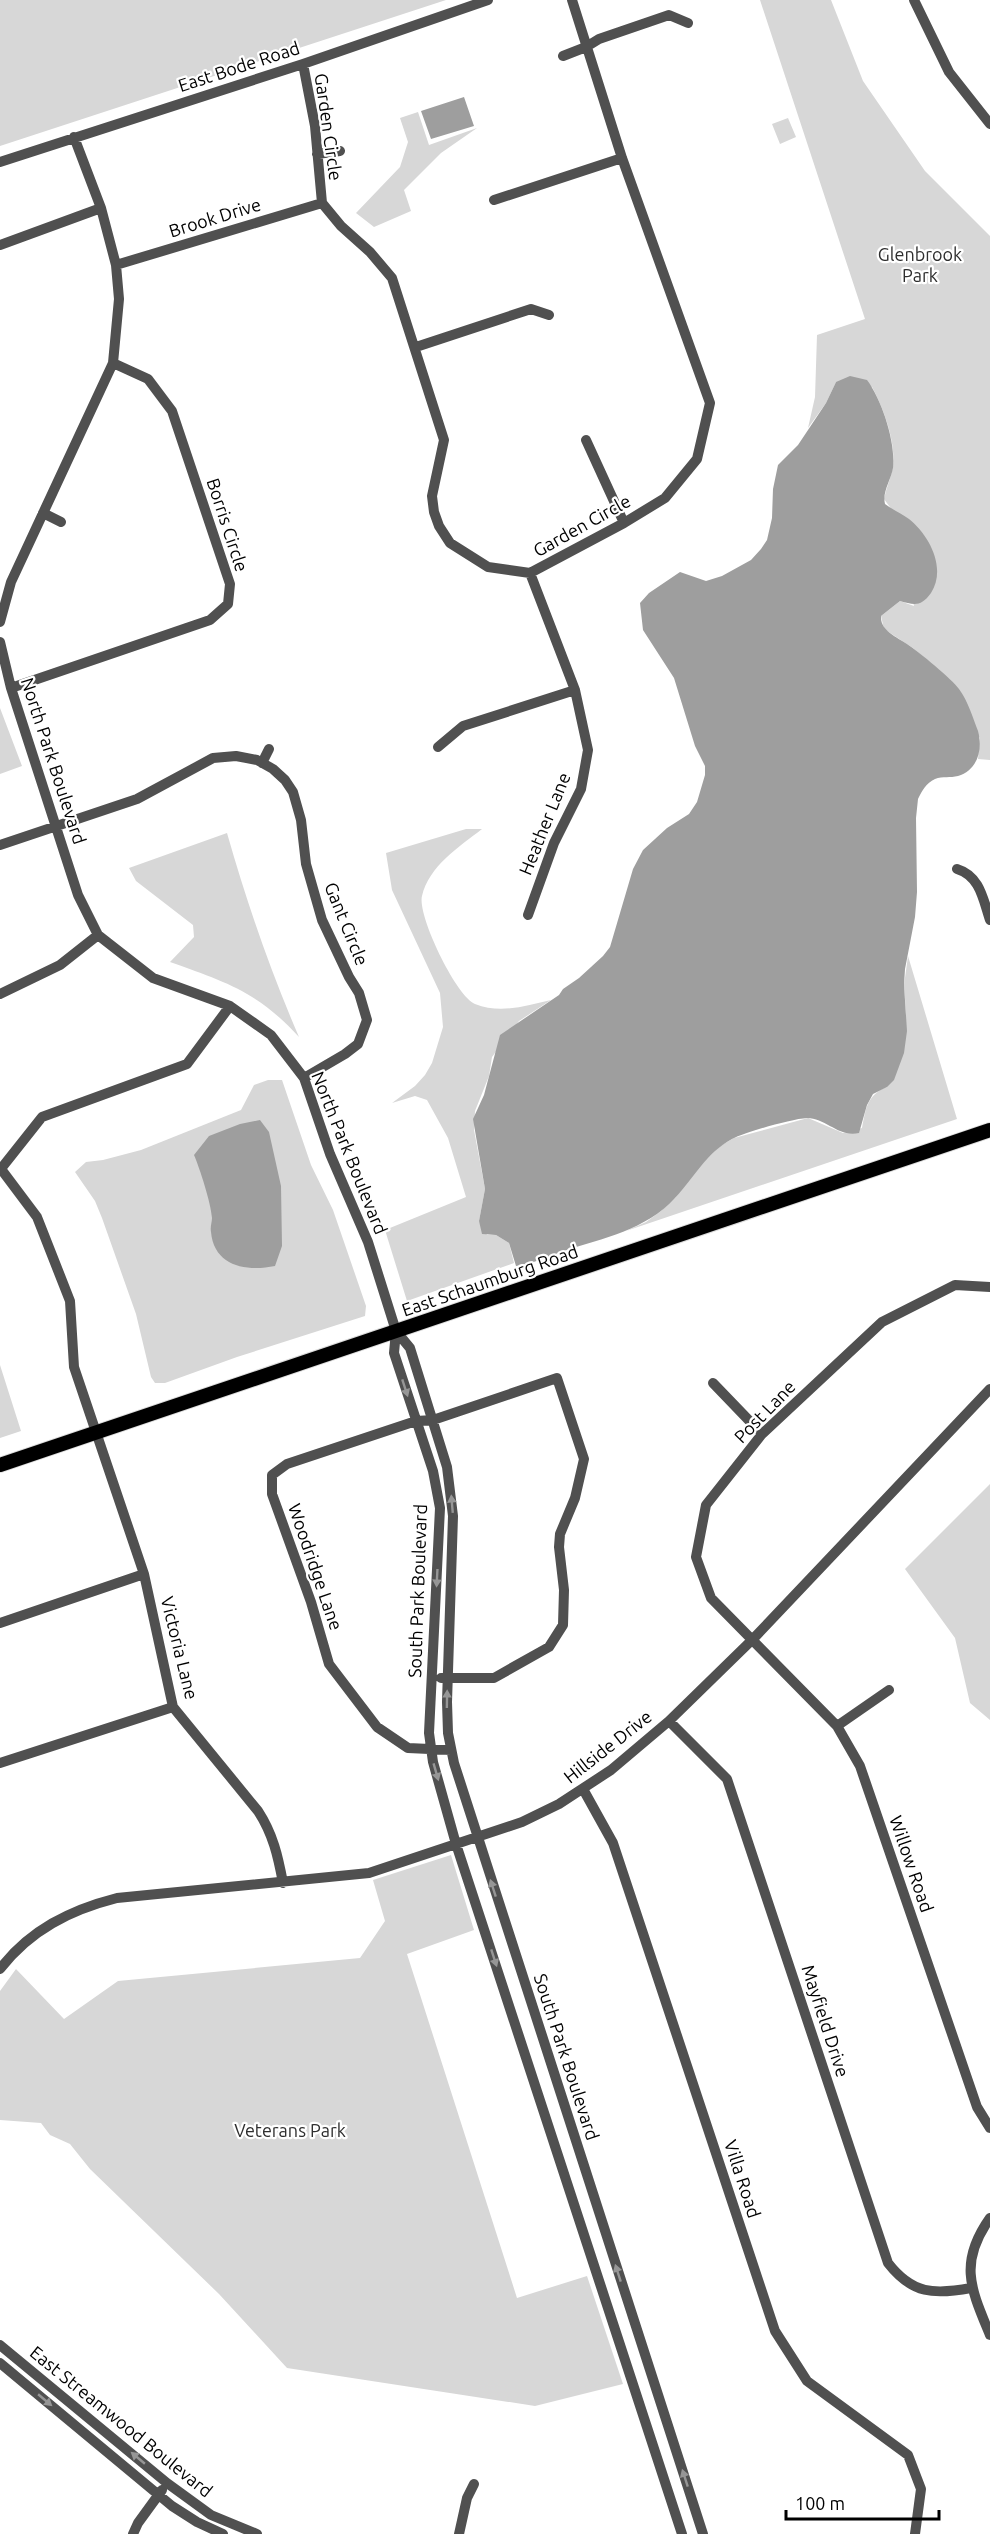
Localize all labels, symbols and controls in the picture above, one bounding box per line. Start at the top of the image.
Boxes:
street label: East Bode Road [175,37,302,95]
street label: Garden Circle [312,72,346,182]
street label: Brook Drive [166,194,263,241]
park label: Glenbrook Park [878,244,962,285]
street label: Borris Circle [203,475,252,574]
street label: Garden Circle [529,490,634,560]
street label: North Park Boulevard [18,675,90,846]
street label: Heather Lane [514,770,574,878]
street label: Gant Circle [321,879,373,968]
street label: North Park Boulevard [308,1068,392,1237]
street label: East Schaumburg Road [399,1240,580,1320]
street label: Post Lane [730,1376,799,1447]
one-way arrow [401,1379,410,1397]
one-way arrow [447,1494,457,1513]
street label: Woodridge Lane [285,1501,347,1633]
street label: South Park Boulevard [404,1504,430,1678]
one-way arrow [432,1568,441,1587]
street label: Victoria Lane [158,1594,202,1701]
one-way arrow [442,1689,452,1708]
street label: Hillside Drive [560,1706,655,1787]
one-way arrow [432,1763,441,1781]
street label: Willow Road [886,1813,938,1915]
one-way arrow [488,1879,497,1897]
one-way arrow [489,1949,499,1967]
street label: Mayfield Drive [798,1962,853,2079]
street label: South Park Boulevard [531,1971,603,2142]
park label: Veterans Park [234,2120,346,2140]
street label: Villa Road [721,2137,765,2220]
one-way arrow [613,2264,622,2282]
street label: East Streamwood Boulevard [27,2342,217,2501]
one-way arrow [37,2393,52,2406]
one-way arrow [130,2452,146,2465]
one-way arrow [680,2469,689,2487]
scale bar [786,2483,939,2521]
text: 100 m [795,2493,845,2513]

